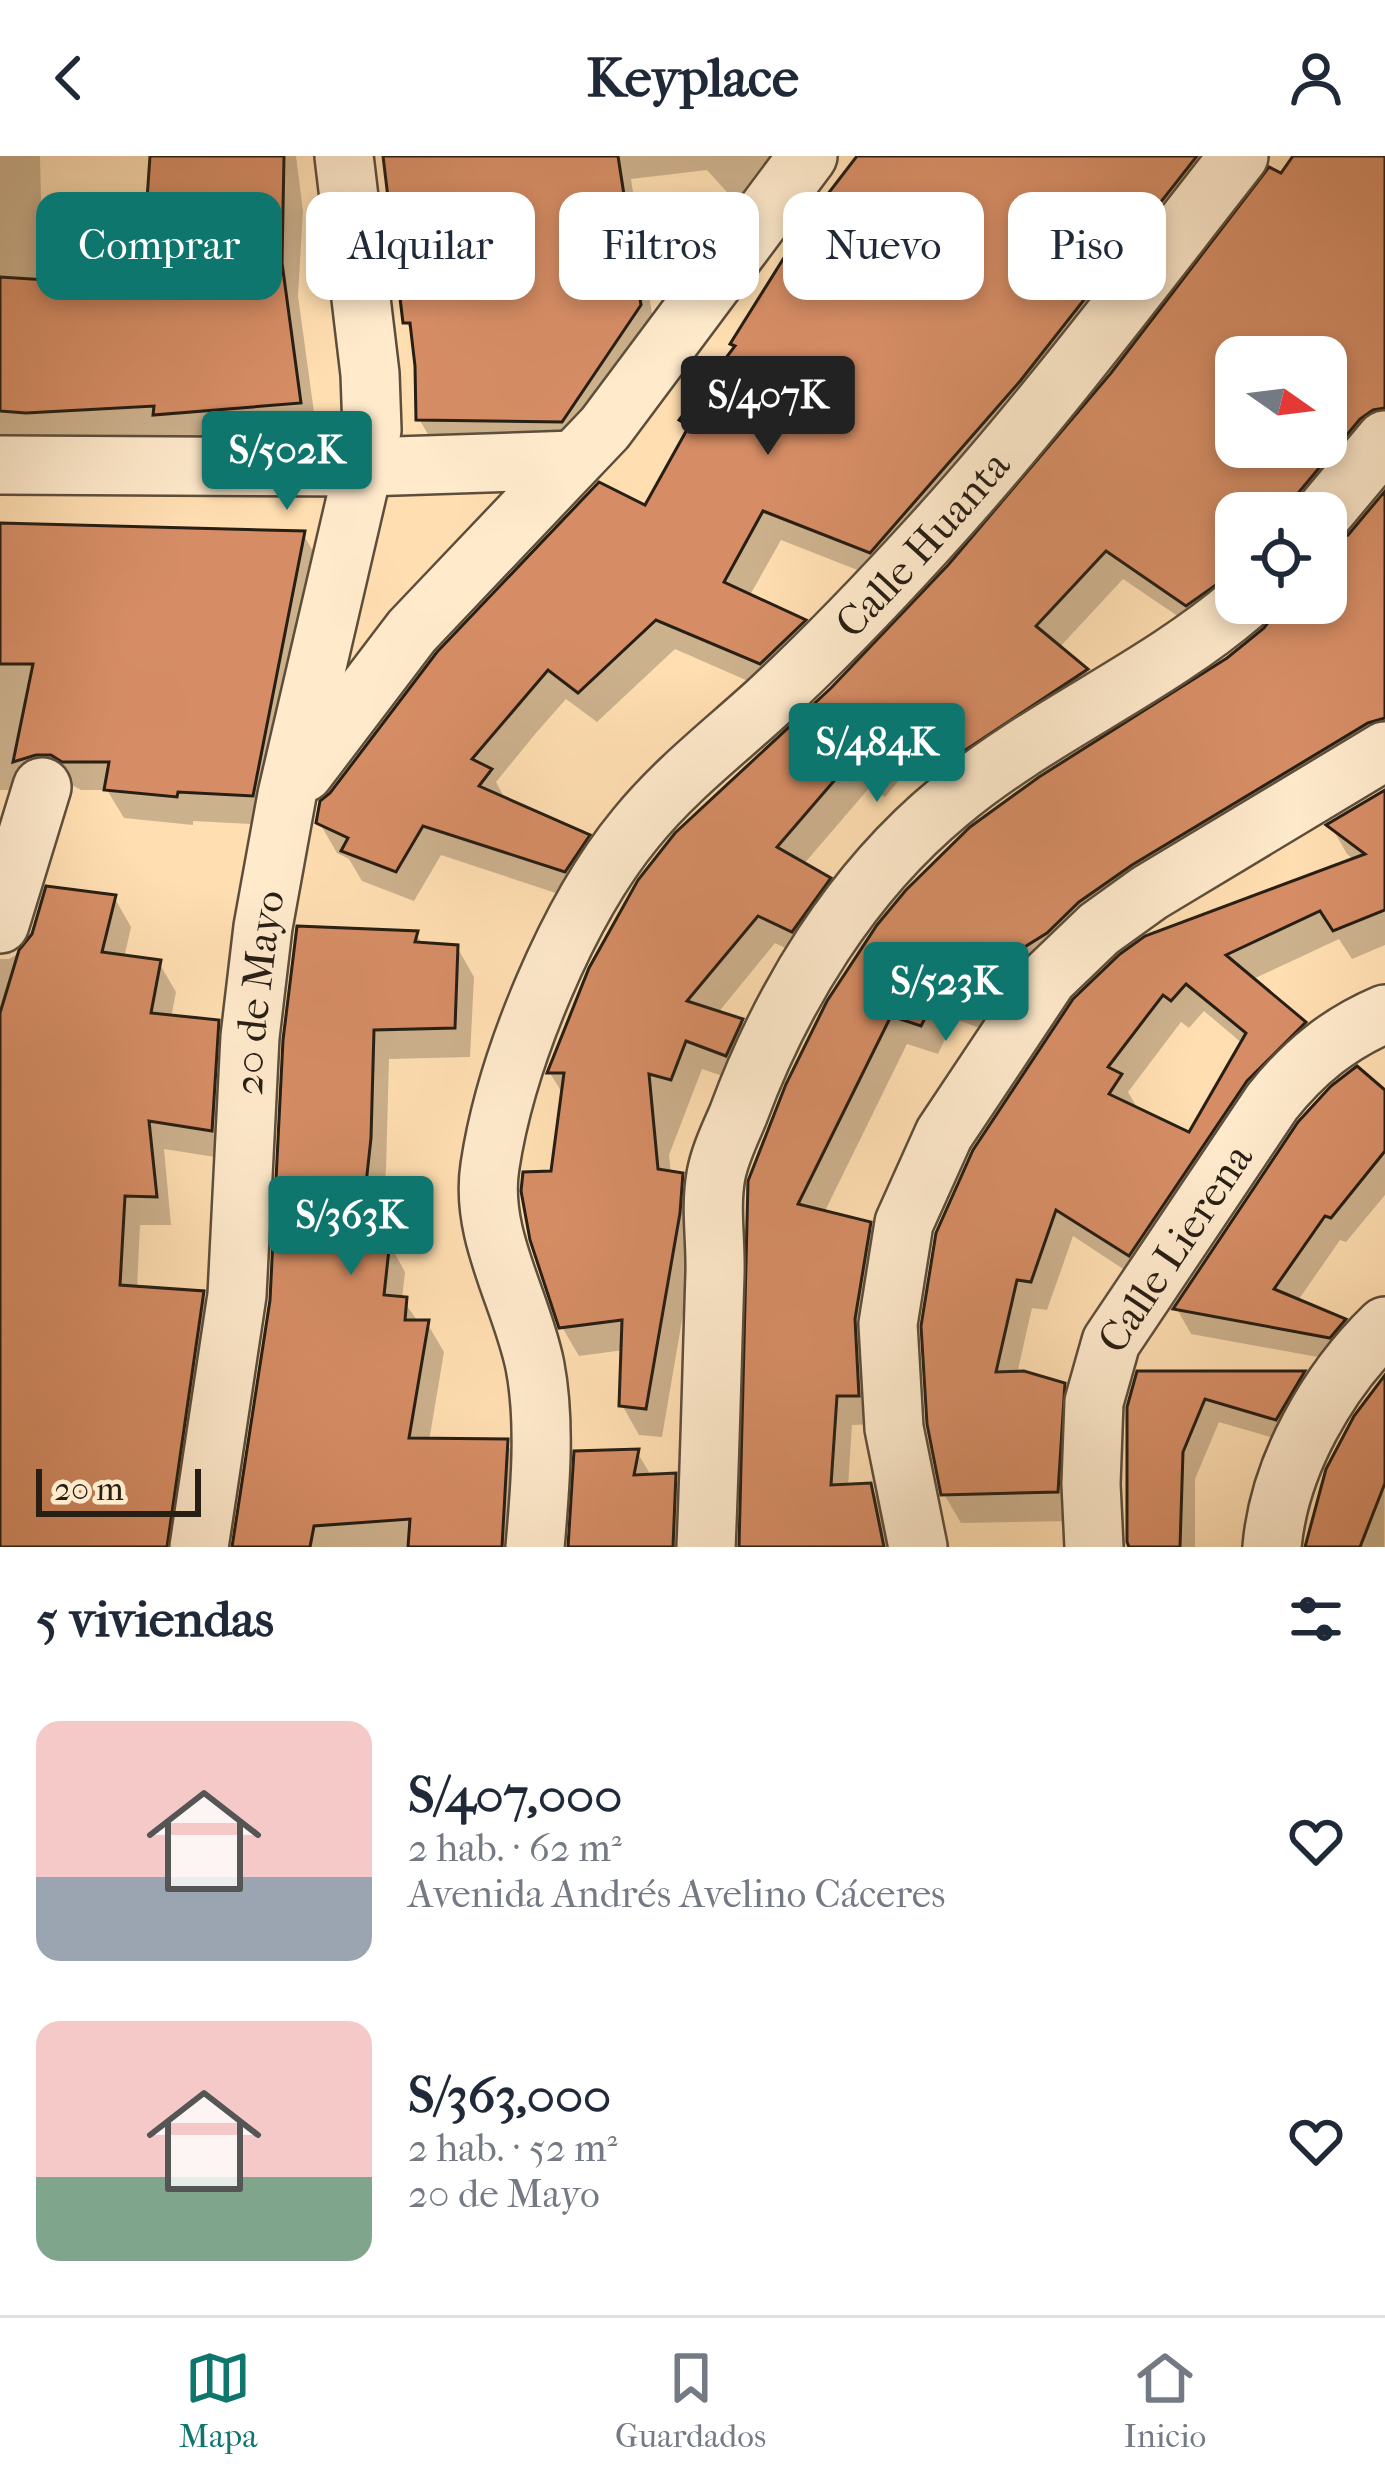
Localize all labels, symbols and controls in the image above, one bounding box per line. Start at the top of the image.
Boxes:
icon: back [36,45,102,111]
icon: person [1283,45,1349,111]
text: Keyplace [586,47,799,110]
chip: Comprar [36,192,282,300]
chip: Alquilar [306,192,535,300]
chip: Filtros [559,192,759,300]
chip: Nuevo [783,192,984,300]
chip: Piso [1008,192,1166,300]
north arrow [1215,336,1347,468]
map controls [1215,336,1347,624]
pin: S/407K [670,356,866,458]
text: S/407K [708,372,828,418]
pin: S/502K [189,411,385,513]
text: S/502K [229,427,345,473]
street label: Calle Huanta [826,441,1021,648]
button: locate [1215,492,1347,624]
pin: S/484K [779,703,975,805]
text: S/484K [816,719,938,765]
street label: 20 de Mayo [224,886,295,1097]
pin: S/523K [848,942,1044,1044]
text: S/523K [891,958,1001,1004]
street label: Calle Lierena [1088,1134,1263,1362]
pin: S/363K [253,1176,449,1278]
text: S/363K [295,1192,407,1238]
scale bar [36,1463,201,1516]
text: 20 m [54,1470,124,1509]
icon: filters [1283,1586,1349,1652]
text: 5 viviendas [36,1589,274,1649]
text: S/407,000 [408,1765,622,1825]
icon: home [132,1769,276,1913]
icon: heart [1283,1808,1349,1874]
text: 2 hab. · 62 m² [408,1825,622,1871]
text: Avenida Andrés Avelino Cáceres [408,1871,945,1917]
text: S/363,000 [408,2065,611,2125]
icon: home [132,2069,276,2213]
icon: heart [1283,2108,1349,2174]
text: 2 hab. · 52 m² [408,2125,618,2171]
text: 20 de Mayo [408,2171,600,2217]
tab: Mapa [179,2345,257,2456]
tab: Guardados [615,2345,766,2456]
tab: Inicio [1124,2345,1206,2456]

